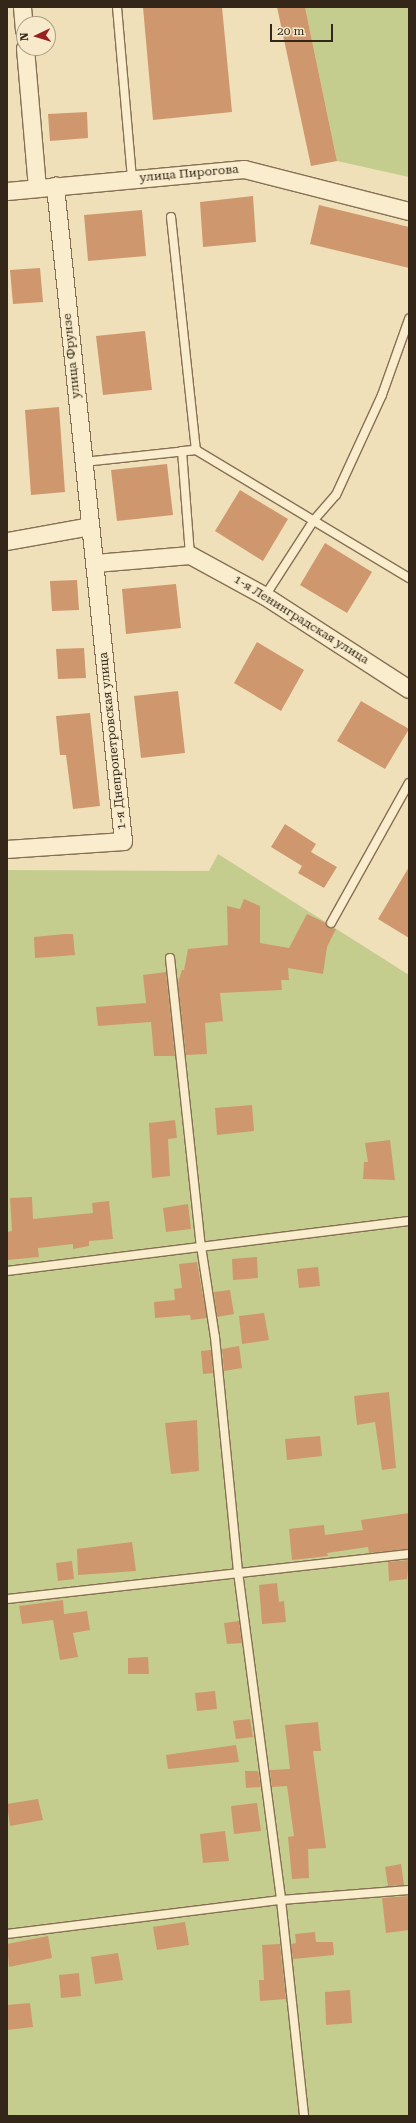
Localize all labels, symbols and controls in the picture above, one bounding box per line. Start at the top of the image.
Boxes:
north arrow [16,16,56,56]
scale bar [272,16,335,42]
text: 20 m [277,24,304,38]
text: N [18,32,31,41]
street label: улица Пирогова [139,162,239,186]
street label: улица Фрунзе [60,313,84,399]
street label: 1-я Ленинградская улица [231,572,371,668]
street label: 1-я Днепропетровская улица [96,651,130,831]

